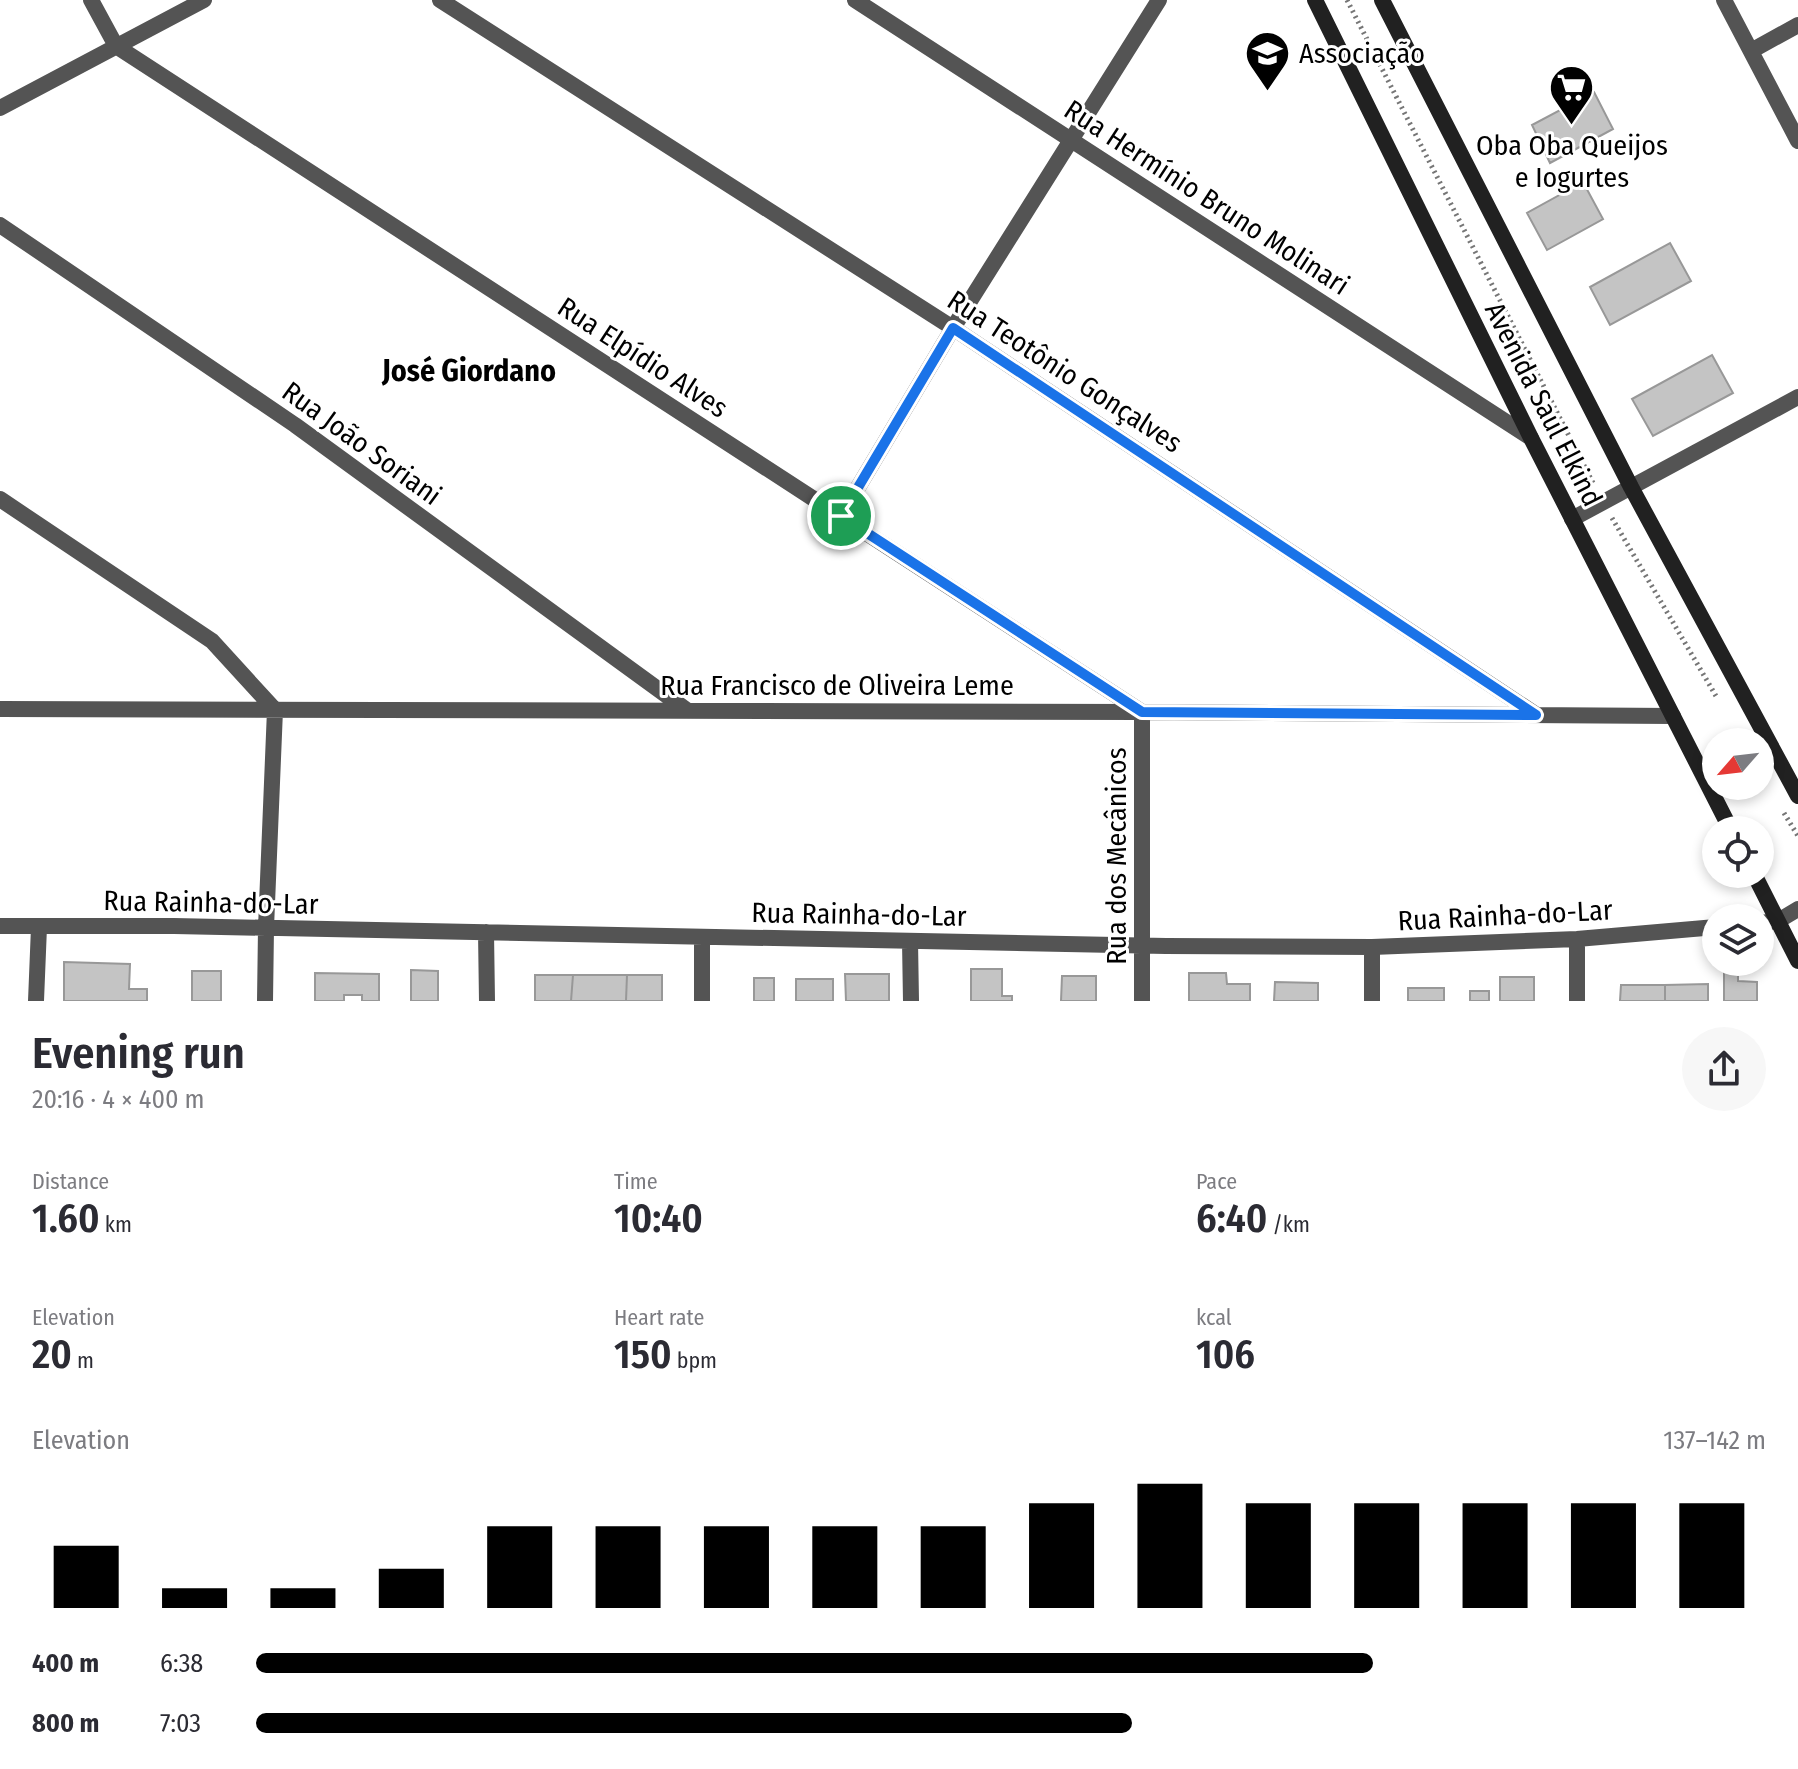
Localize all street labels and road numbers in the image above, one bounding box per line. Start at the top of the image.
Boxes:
street label: Rua Hermínio Bruno Molinari [1058,93,1355,302]
street label: Rua Teotônio Gonçalves [941,283,1188,460]
street label: Rua Elpídio Alves [552,290,734,425]
street label: Avenida Saul Elkind [1478,297,1609,512]
street label: Rua João Soriani [276,375,448,512]
street label: Rua Francisco de Oliveira Leme [660,669,1014,702]
street label: Rua dos Mecânicos [1100,747,1133,965]
street label: Rua Rainha-do-Lar [103,884,319,921]
street label: Rua Rainha-do-Lar [1397,893,1613,938]
street label: Rua Rainha-do-Lar [751,896,967,933]

